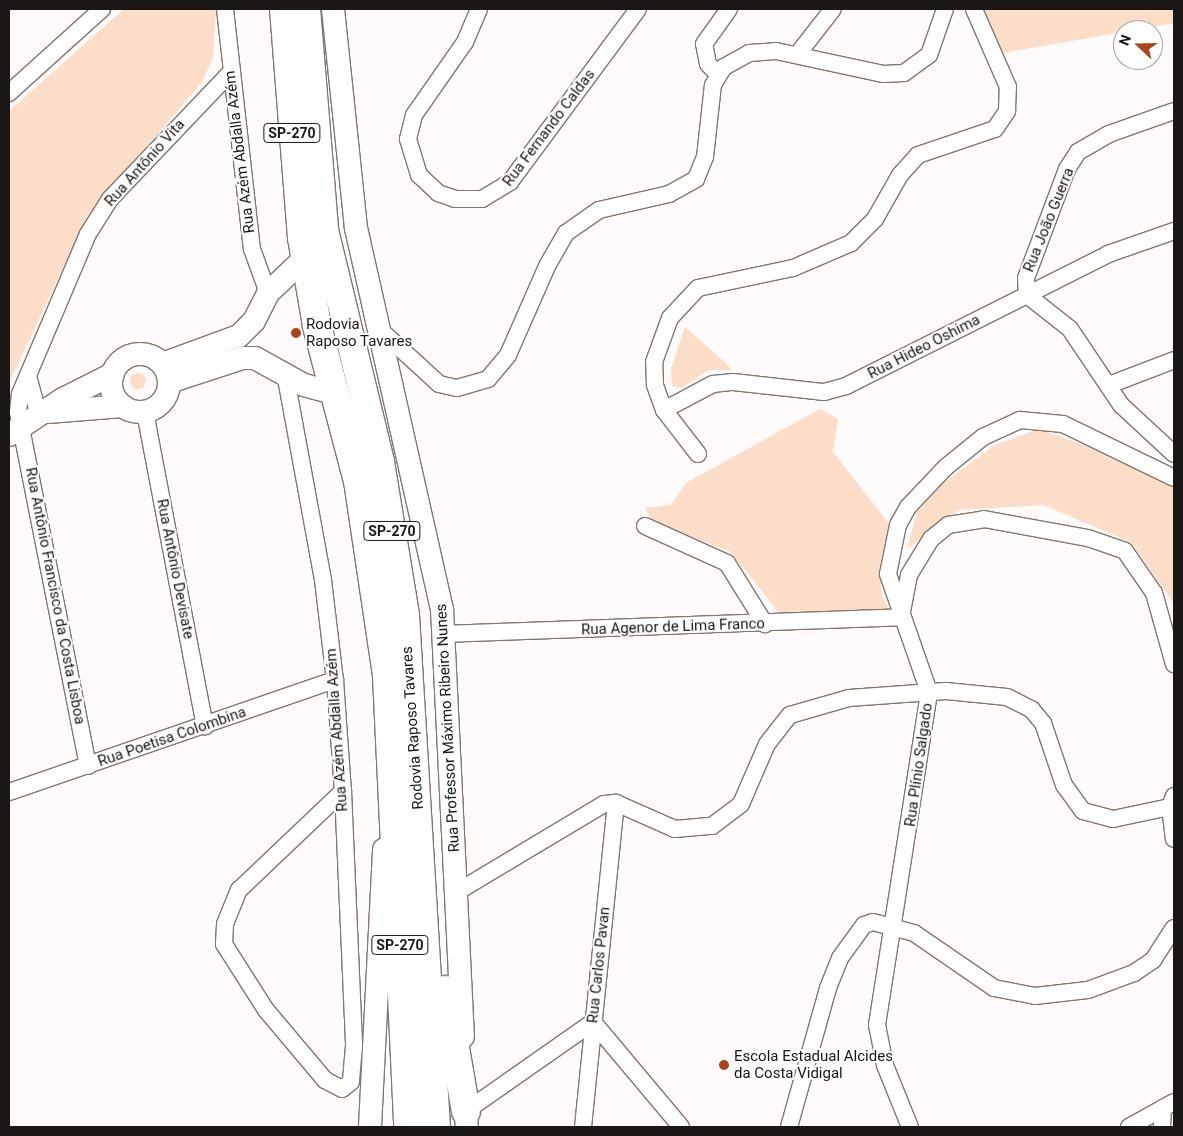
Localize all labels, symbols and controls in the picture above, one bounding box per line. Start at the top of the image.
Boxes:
north arrow [1113,20,1163,70]
text: N [1116,33,1134,47]
street label: Rua Fernando Caldas [499,66,599,190]
street label: Rua Azém Abdalla Azém [221,70,259,234]
street label: Rua Antônio Vita [101,116,189,210]
road number: SP-270 [263,122,321,144]
street label: Rua João Guerra [1020,165,1078,275]
street label: Rua Hideo Oshima [865,311,983,383]
place label: Rodovia Raposo Tavares [306,315,413,350]
marker: Rodovia Raposo Tavares [290,327,302,339]
street label: Rua Antônio Francisco da Costa Lisboa [21,466,89,726]
street label: Rua Antônio Devisate [153,497,197,641]
road number: SP-270 [363,520,421,542]
street label: Rua Professor Máximo Ribeiro Nunes [432,603,464,853]
street label: Rua Agenor de Lima Franco [581,615,765,639]
street label: Rodovia Raposo Tavares [398,646,428,810]
street label: Rua Azém Abdalla Azém [322,648,352,812]
street label: Rua Plínio Salgado [901,702,937,828]
street label: Rua Poetisa Colombina [95,703,249,771]
street label: Rua Carlos Pavan [584,906,614,1024]
road number: SP-270 [371,934,429,956]
place label: Escola Estadual Alcides da Costa Vidigal [734,1047,893,1082]
marker: Escola Estadual Alcides da Costa Vidigal [718,1059,730,1071]

